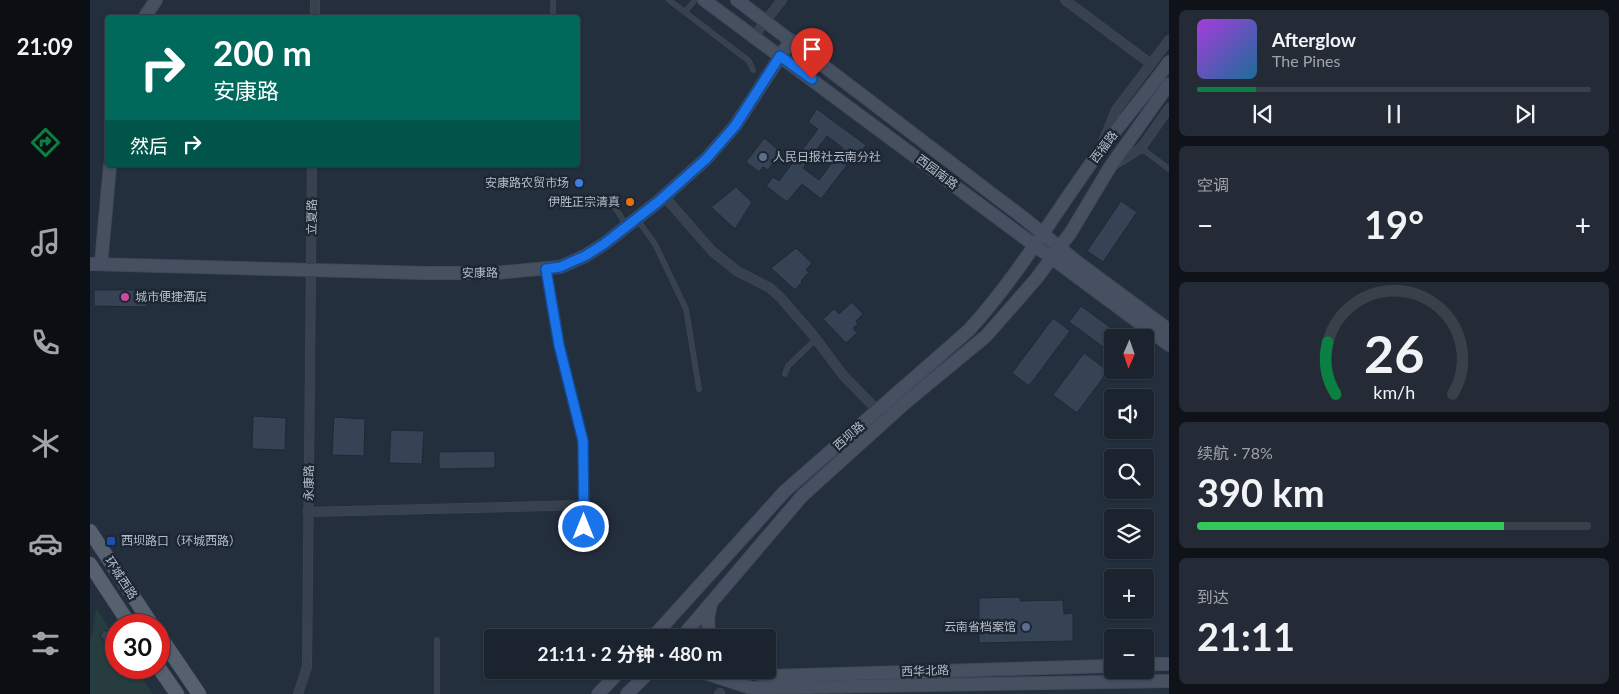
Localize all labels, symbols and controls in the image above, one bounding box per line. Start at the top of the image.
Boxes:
pin [791,28,833,79]
text: Afterglow [1272,28,1356,51]
text: 200 m [213,31,312,73]
text: 21:09 [17,33,73,60]
icon: right [130,35,195,100]
icon: arrive [798,35,826,63]
text: The Pines [1272,51,1341,70]
text: 安康路 [213,77,279,104]
icon: previous [1249,100,1277,128]
icon: pause [1380,100,1408,128]
icon: next [1511,100,1539,128]
icon: directions [28,125,63,160]
street label: 西福路 [1087,128,1120,166]
icon: right [178,130,206,158]
text: 然后 [130,134,168,157]
place label: 人民日报社云南分社 [773,149,881,164]
marker: 人民日报社云南分社 [757,151,769,163]
street label: 西园南路 [914,151,961,192]
place label: 安康路农贸市场 [485,175,569,190]
text: 空调 [1197,175,1229,194]
marker: 安康路农贸市场 [573,177,585,189]
place label: 伊胜正宗清真 [548,194,620,209]
marker: 伊胜正宗清真 [624,196,636,208]
street label: 立夏路 [304,199,319,235]
text: 19° [1364,201,1424,247]
text: − [1197,208,1213,242]
text: + [1575,208,1591,242]
icon: music [28,225,63,260]
street label: 安康路 [462,265,498,280]
place label: 城市便捷酒店 [135,289,207,304]
marker: 城市便捷酒店 [119,291,131,303]
text: 26 [1364,322,1424,384]
icon: phone [28,325,63,360]
north arrow [1104,329,1154,379]
map controls [1104,329,1154,679]
text: km/h [1373,381,1415,403]
button: sound [1104,389,1154,439]
street label: 西坝路 [830,418,867,453]
icon: climate [28,426,63,461]
text: 续航 · 78% [1197,443,1273,462]
button: search [1104,449,1154,499]
street label: 永康路 [301,465,316,501]
text: 390 km [1197,469,1325,515]
position arrow [557,500,609,552]
button: layers [1104,509,1154,559]
icon: car [28,526,63,561]
place label: 西坝路口（环城西路） [121,533,241,548]
marker: 西坝路口（环城西路） [105,535,117,547]
street label: 环城西路 [102,554,141,602]
button: + [1104,569,1154,619]
text: 到达 [1197,587,1229,606]
text: 21:11 [1197,613,1295,659]
speed limit sign: 30 [105,614,170,679]
place label: 云南省档案馆 [944,619,1016,634]
marker: 云南省档案馆 [1020,621,1032,633]
icon: filters [28,626,63,661]
button: − [1104,629,1154,679]
text: 21:11 · 2 分钟 · 480 m [537,642,723,665]
street label: 西华北路 [901,662,949,679]

